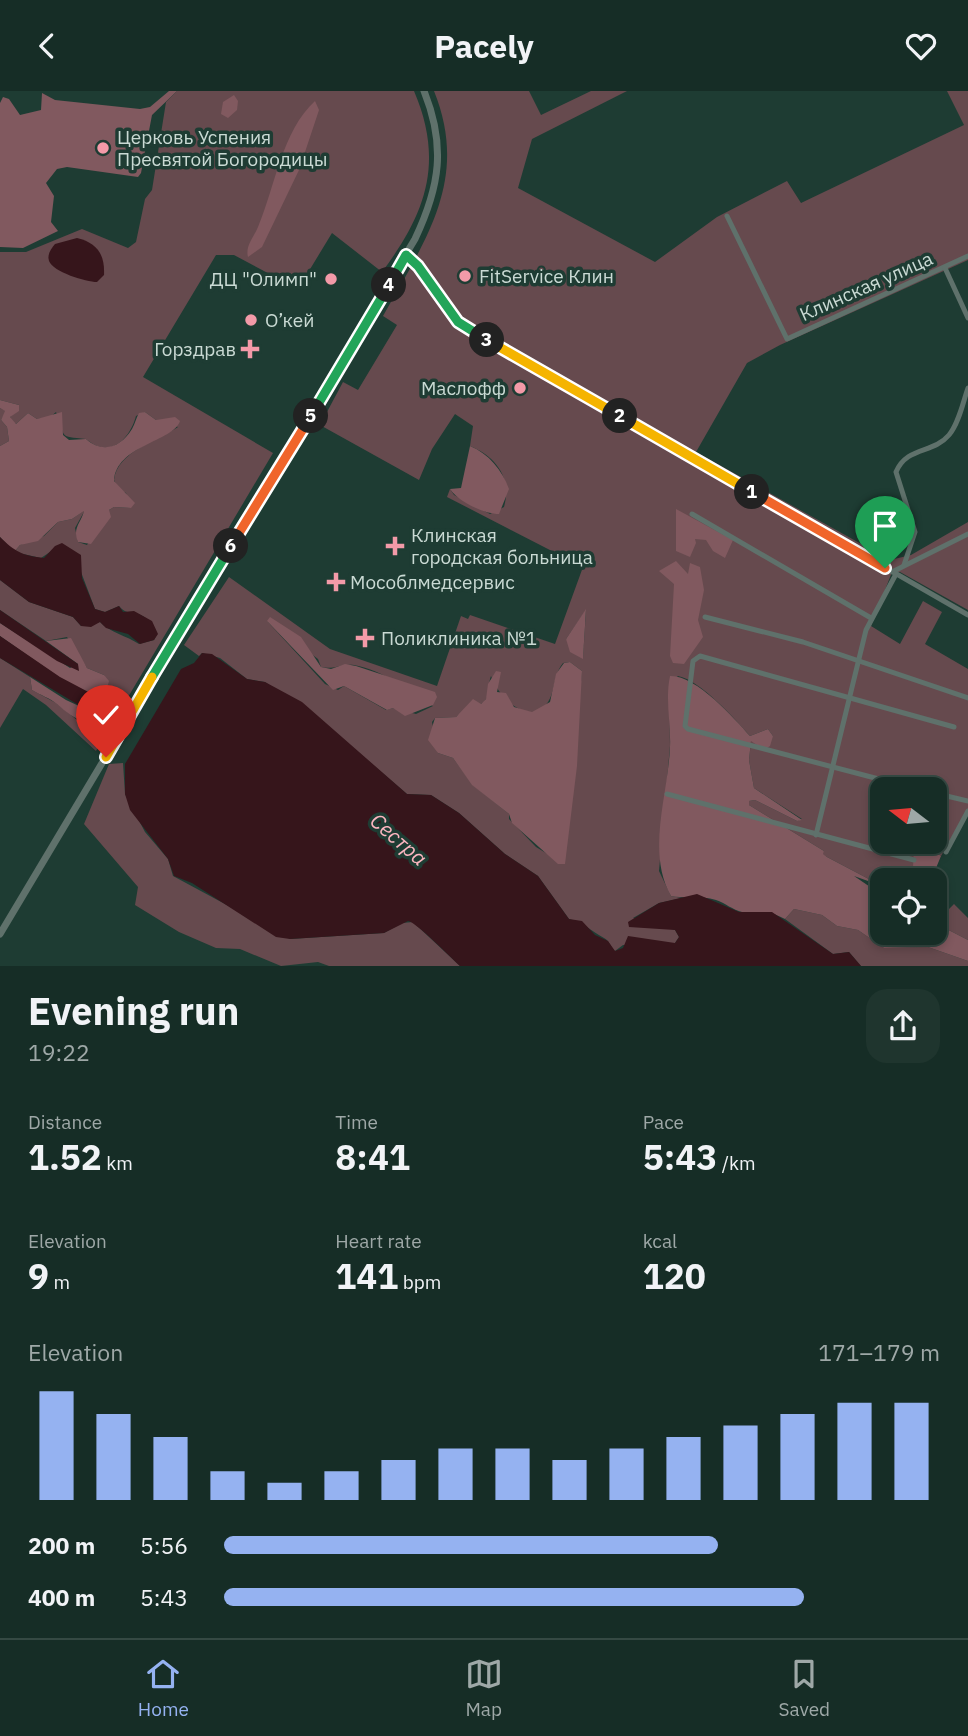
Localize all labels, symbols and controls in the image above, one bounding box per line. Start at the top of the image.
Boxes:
text: Pacely [434,25,534,67]
icon: back [28,27,66,65]
icon: heart [902,27,940,65]
place label: Церковь Успения Пресвятой Богородицы [117,125,327,171]
marker: Церковь Успения Пресвятой Богородицы [95,140,111,156]
street label: Клинская улица [796,246,936,326]
place label: FitService Клин [479,264,614,288]
place label: ДЦ "Олимп" [210,267,317,291]
pin: 4 [372,267,406,303]
marker: FitService Клин [457,268,473,284]
marker: ДЦ "Олимп" [323,271,339,287]
text: 4 [383,272,394,296]
place label: О’кей [265,308,314,332]
marker: О’кей [243,312,259,328]
pin: 3 [470,323,504,357]
text: 3 [481,327,492,351]
place label: Горздрав [154,337,236,361]
marker: Горздрав [242,341,258,357]
place label: Маслофф [421,376,506,400]
marker: Маслофф [512,380,528,396]
pin: 5 [294,399,328,433]
pin: 2 [602,399,638,433]
text: 5 [305,403,316,427]
text: 2 [614,403,625,427]
pin: 1 [734,475,770,509]
text: 1 [746,479,757,503]
pin [855,496,915,568]
icon: arrive [866,507,904,545]
place label: Клинская городская больница [411,523,593,569]
pin: 6 [214,529,248,563]
text: 6 [225,533,236,557]
marker: Клинская городская больница [385,536,405,556]
place label: Мособлмедсервис [350,570,515,594]
marker: Мособлмедсервис [328,574,344,590]
place label: Поликлиника №1 [381,626,537,650]
marker: Поликлиника №1 [355,628,375,648]
pin [76,685,136,757]
icon: check [87,696,125,734]
north arrow [870,777,947,854]
map controls [870,777,947,945]
water label: Сестра [365,806,433,872]
button: locate [870,868,947,945]
text: Evening run [28,986,239,1035]
button: share [866,989,940,1063]
text: 19:22 [28,1037,90,1067]
text: Distance [28,1110,102,1134]
text: Time [335,1110,378,1134]
text: Pace [643,1110,684,1134]
text: 1.52 [28,1134,102,1180]
text: 8:41 [335,1134,410,1180]
text: 5:43 [643,1134,717,1180]
text: km [102,1151,133,1175]
text: /km [717,1151,756,1175]
text: Elevation [28,1229,107,1253]
text: Heart rate [335,1229,422,1253]
text: kcal [643,1229,677,1253]
text: 9 [28,1253,49,1299]
text: 141 [335,1253,398,1299]
text: 120 [643,1253,706,1299]
text: m [49,1270,70,1294]
text: bpm [398,1270,441,1294]
text: Elevation [28,1337,123,1367]
text: 171–179 m [818,1337,940,1367]
text: 200 m [28,1530,95,1560]
text: 5:56 [140,1530,188,1560]
text: 400 m [28,1582,95,1612]
text: 5:43 [140,1582,188,1612]
tab: Home [138,1655,189,1721]
tab: Map [465,1655,503,1721]
tab: Saved [778,1655,830,1721]

